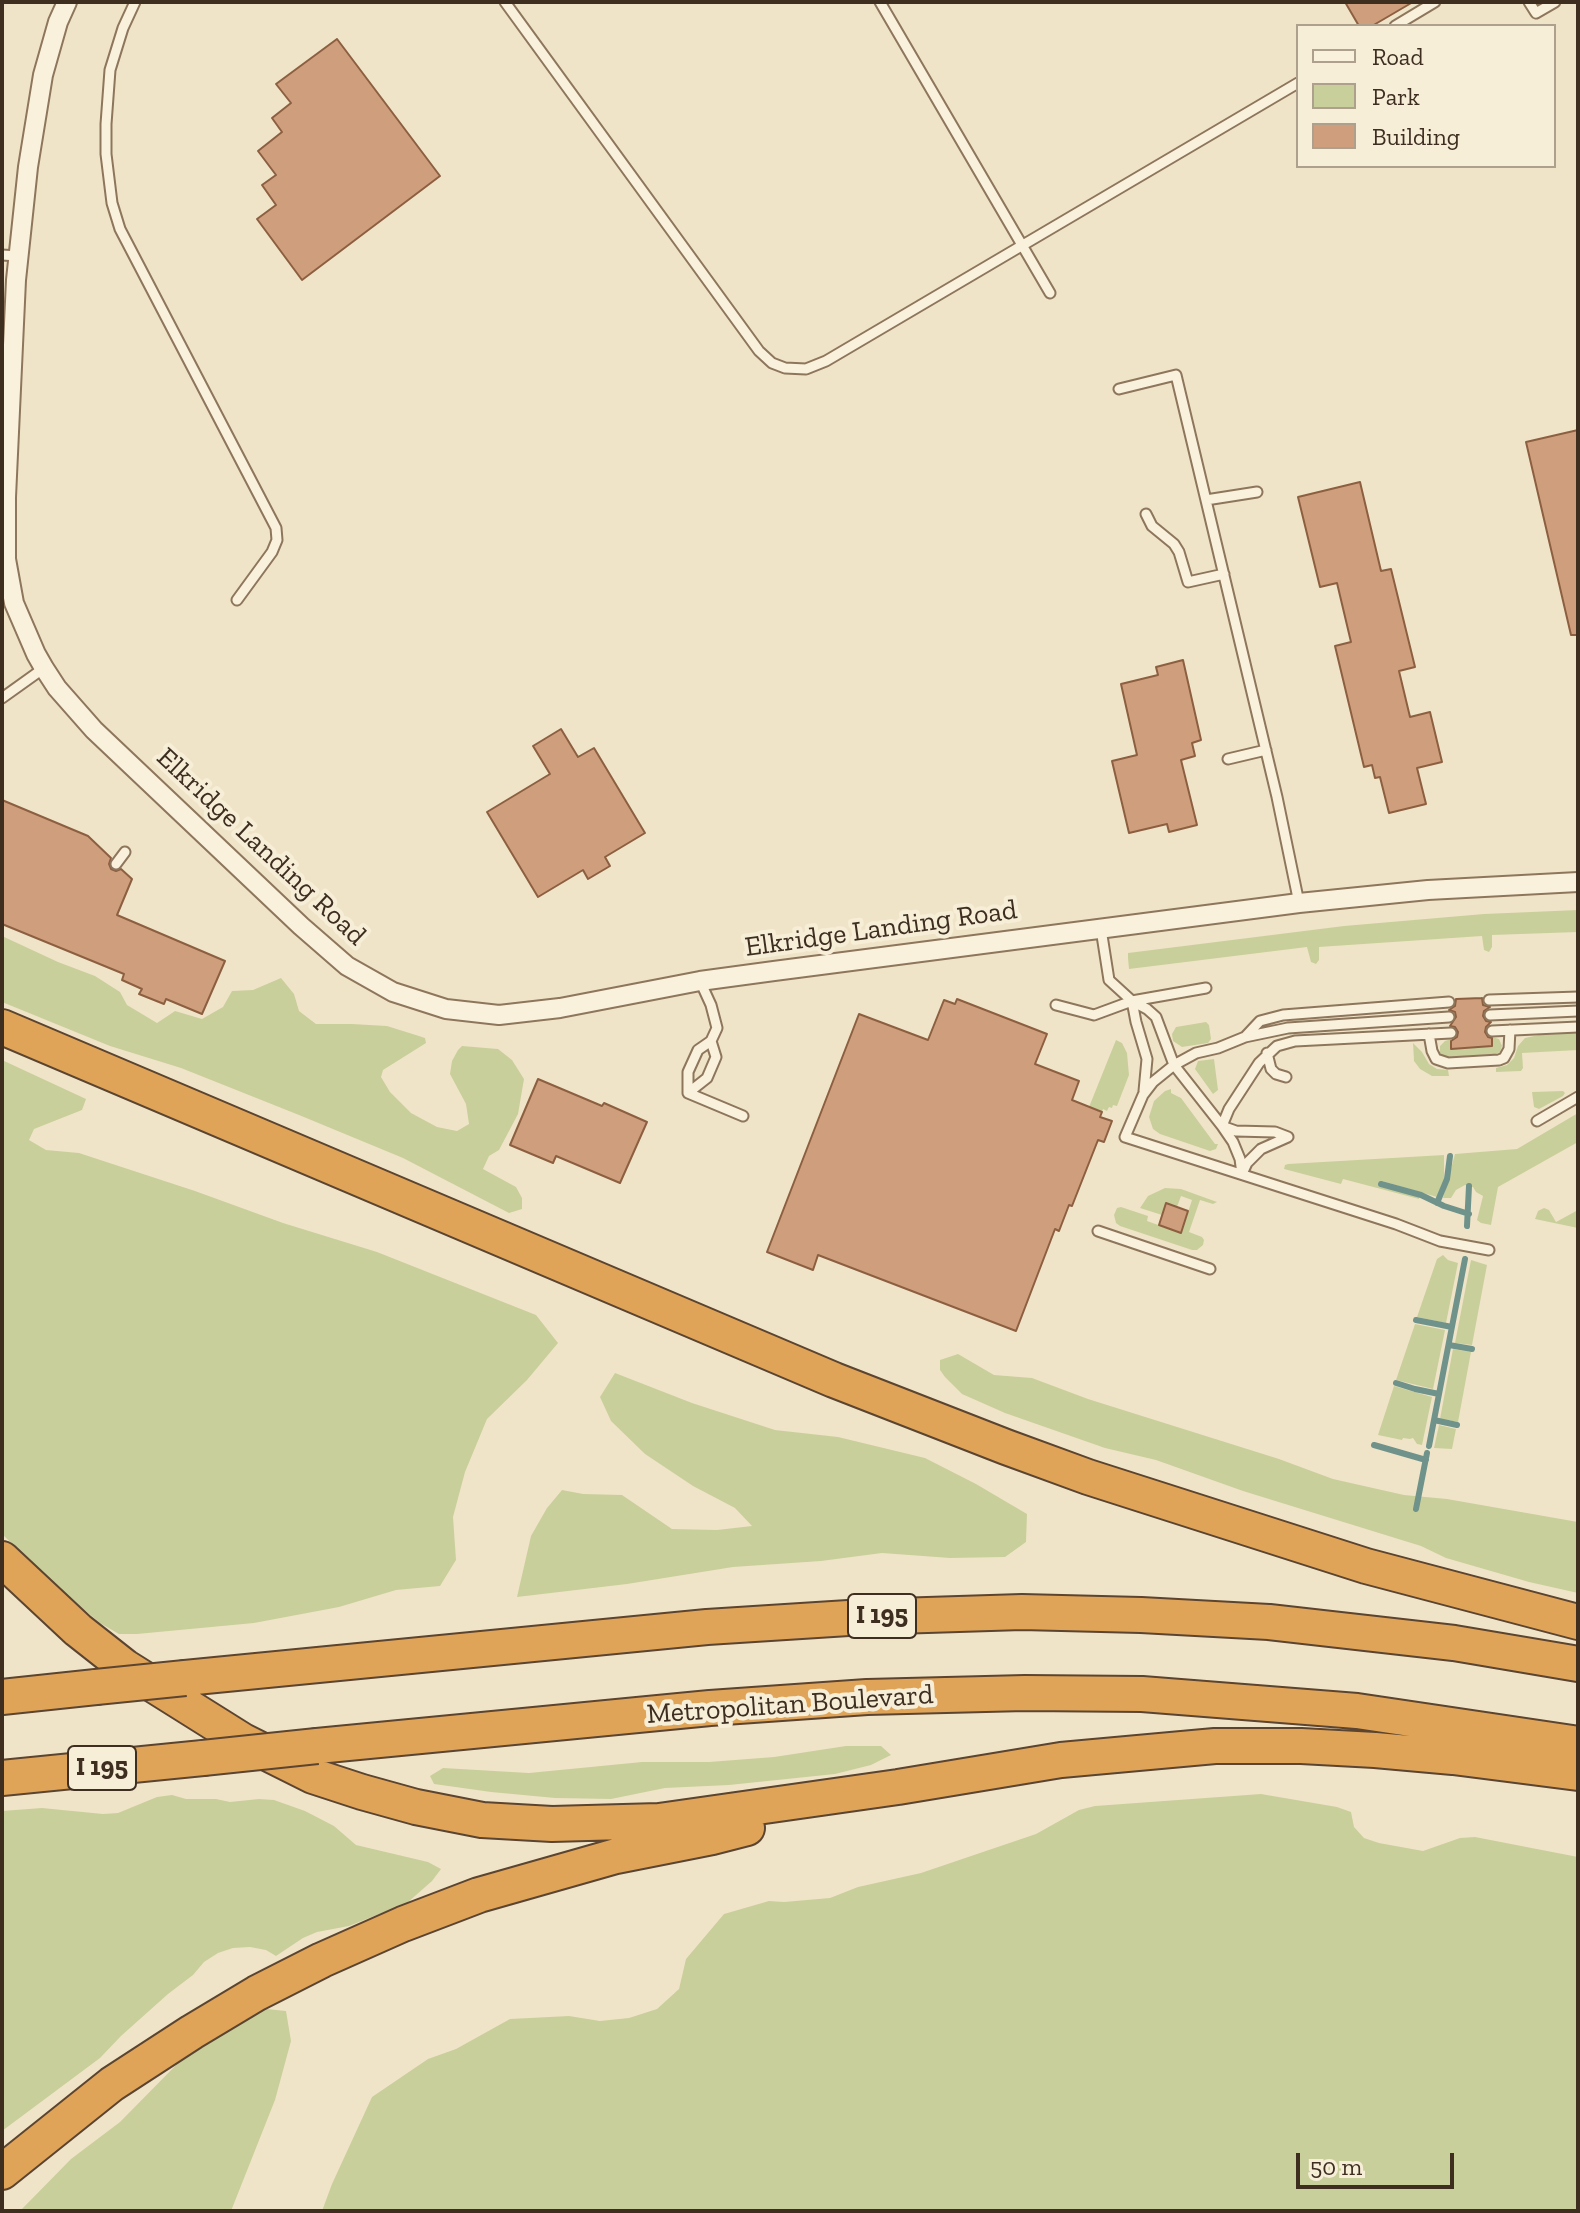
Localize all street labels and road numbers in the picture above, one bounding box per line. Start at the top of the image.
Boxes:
street label: Elkridge Landing Road [149,741,373,953]
street label: Elkridge Landing Road [743,893,1019,965]
road number: I 195 [848,1594,916,1638]
street label: Metropolitan Boulevard [646,1678,934,1732]
road number: I 195 [68,1746,136,1790]

